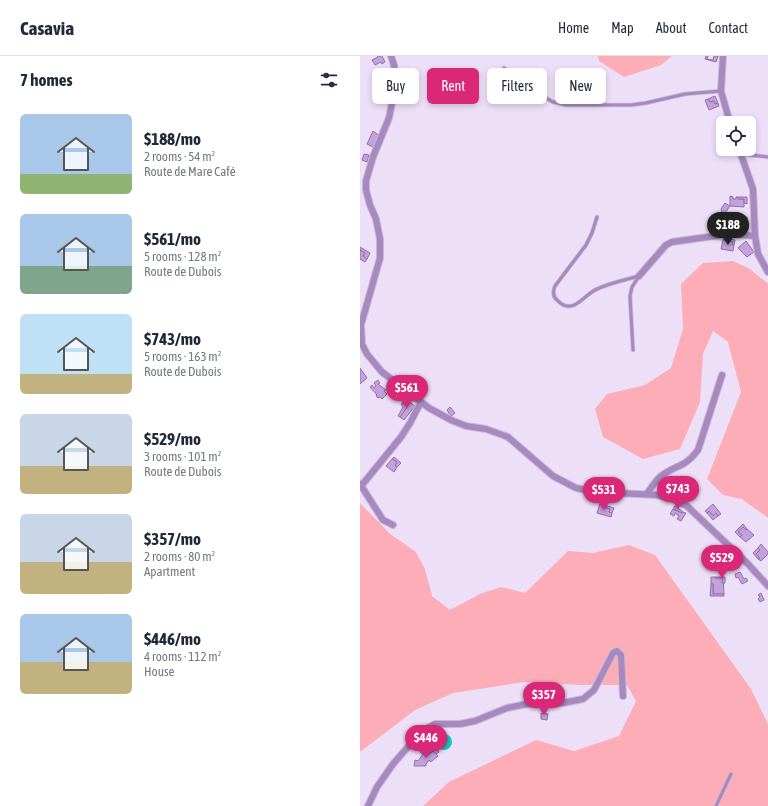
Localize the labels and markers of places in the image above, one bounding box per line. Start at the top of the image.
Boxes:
pin: $188 [704,212,752,246]
pin: $561 [383,375,431,409]
pin: $743 [654,476,702,510]
pin: $531 [580,477,628,511]
pin: $529 [698,545,746,579]
pin: $357 [520,682,568,716]
pin: $446 [402,725,450,759]

